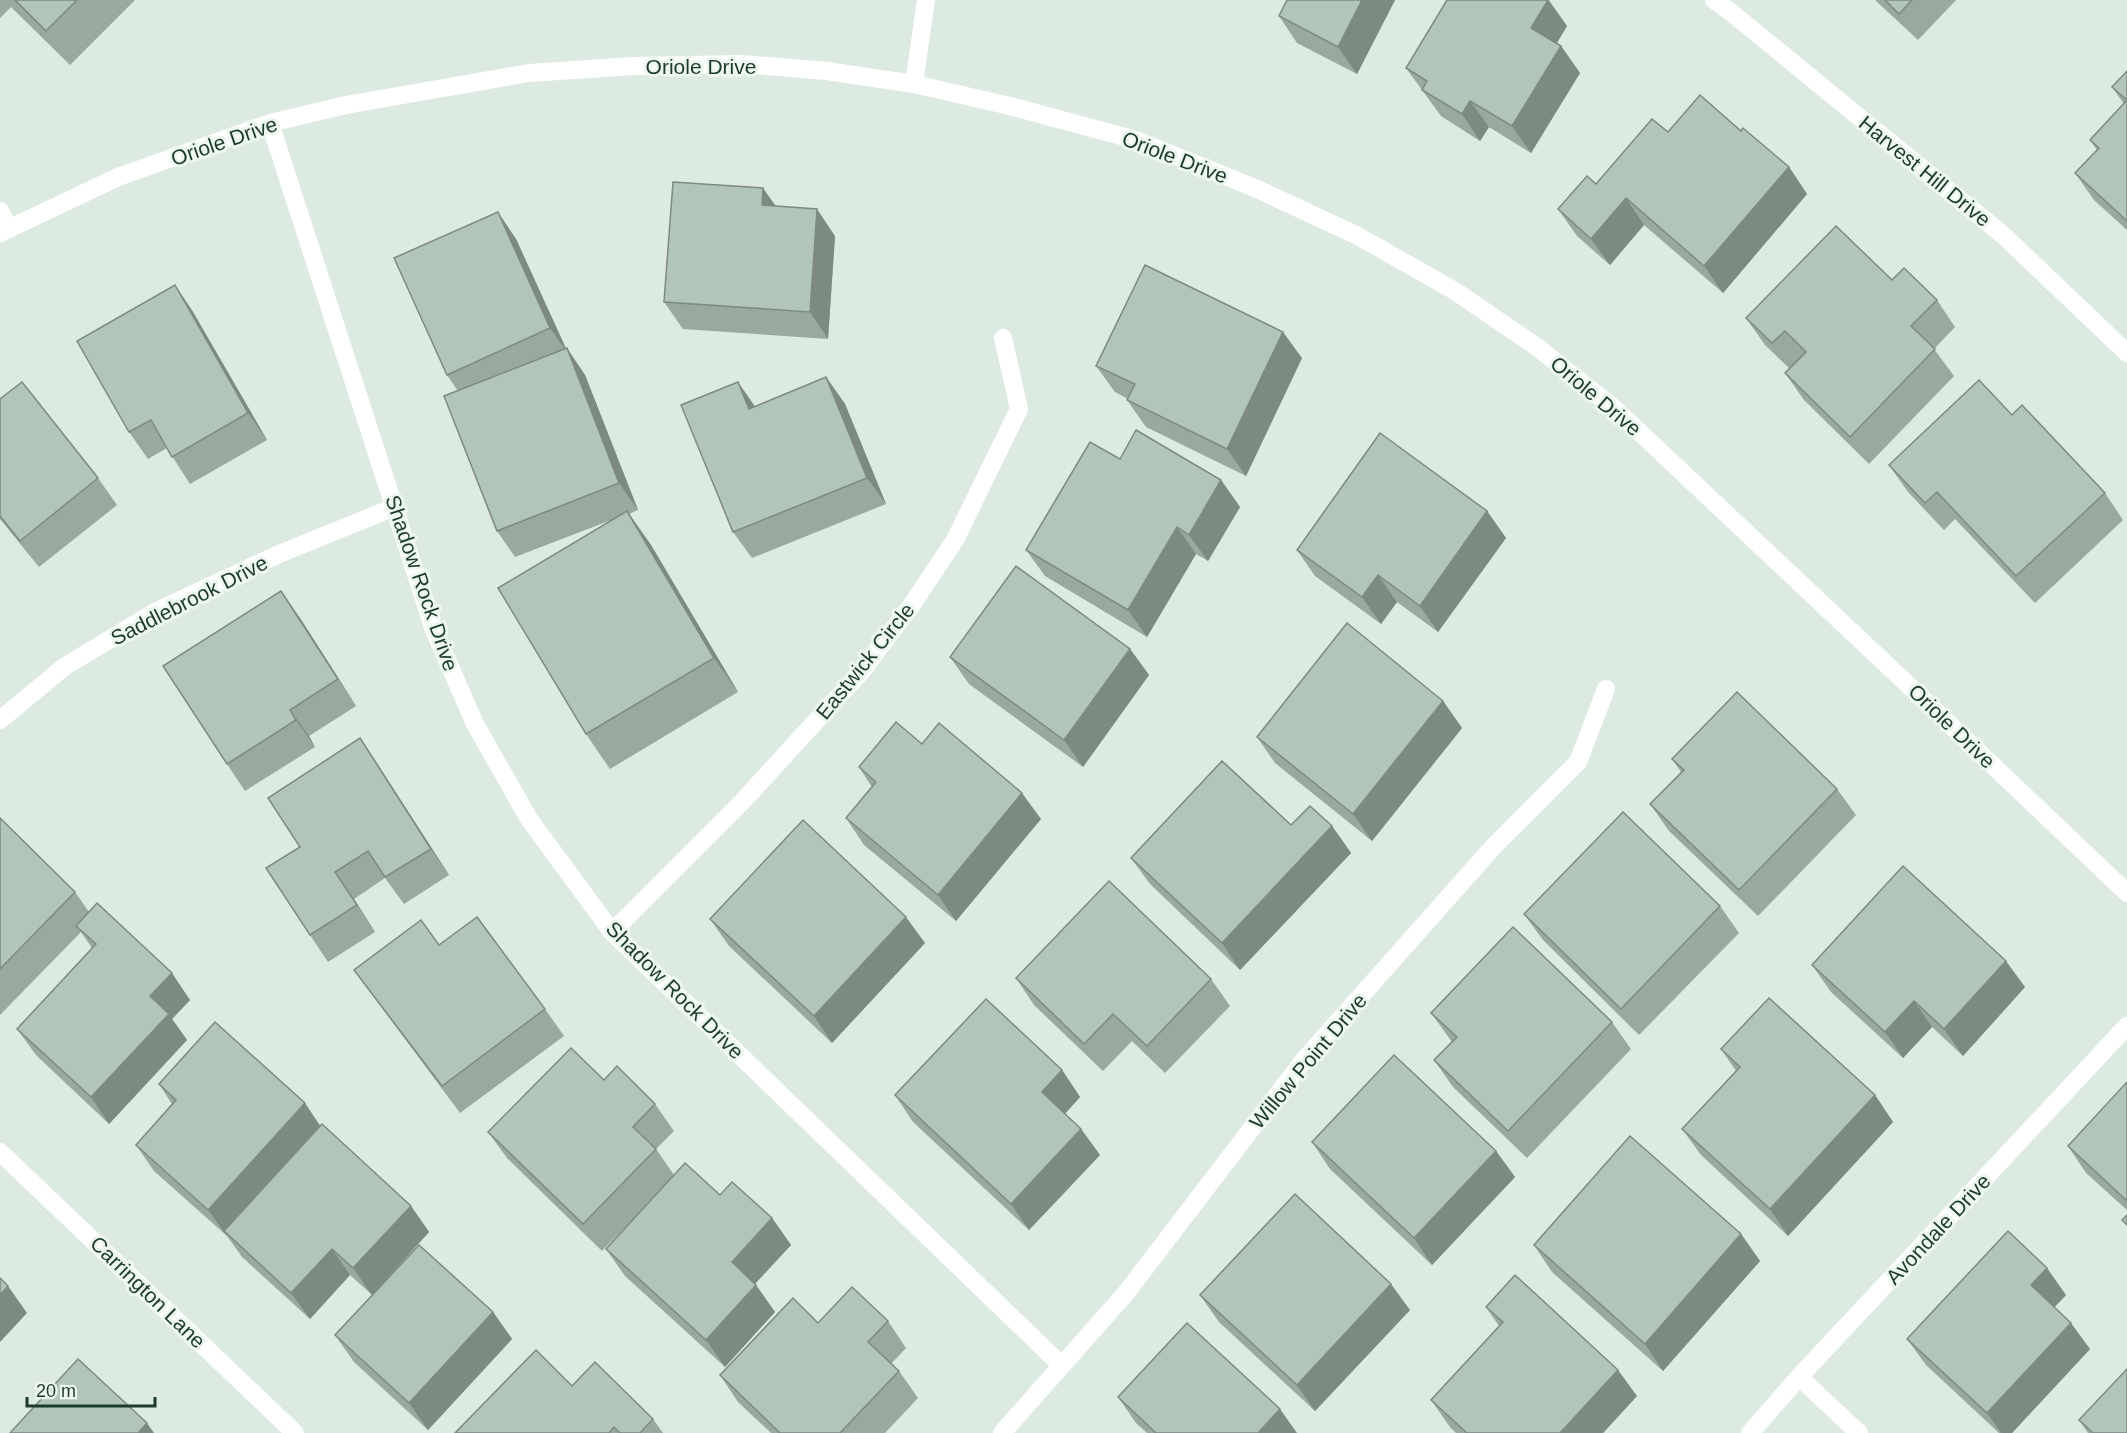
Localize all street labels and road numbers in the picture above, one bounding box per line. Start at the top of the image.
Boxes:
street label: Oriole Drive [646,55,756,78]
street label: Harvest Hill Drive [1855,111,1995,231]
street label: Oriole Drive [168,112,280,170]
street label: Oriole Drive [1119,126,1231,188]
street label: Oriole Drive [1546,352,1646,440]
street label: Shadow Rock Drive [381,492,463,674]
street label: Saddlebrook Drive [107,551,271,649]
street label: Eastwick Circle [811,598,919,724]
street label: Oriole Drive [1904,679,2000,773]
street label: Shadow Rock Drive [602,917,748,1063]
street label: Willow Point Drive [1245,989,1371,1133]
street label: Avondale Drive [1881,1169,1995,1289]
street label: Carrington Lane [86,1231,210,1353]

